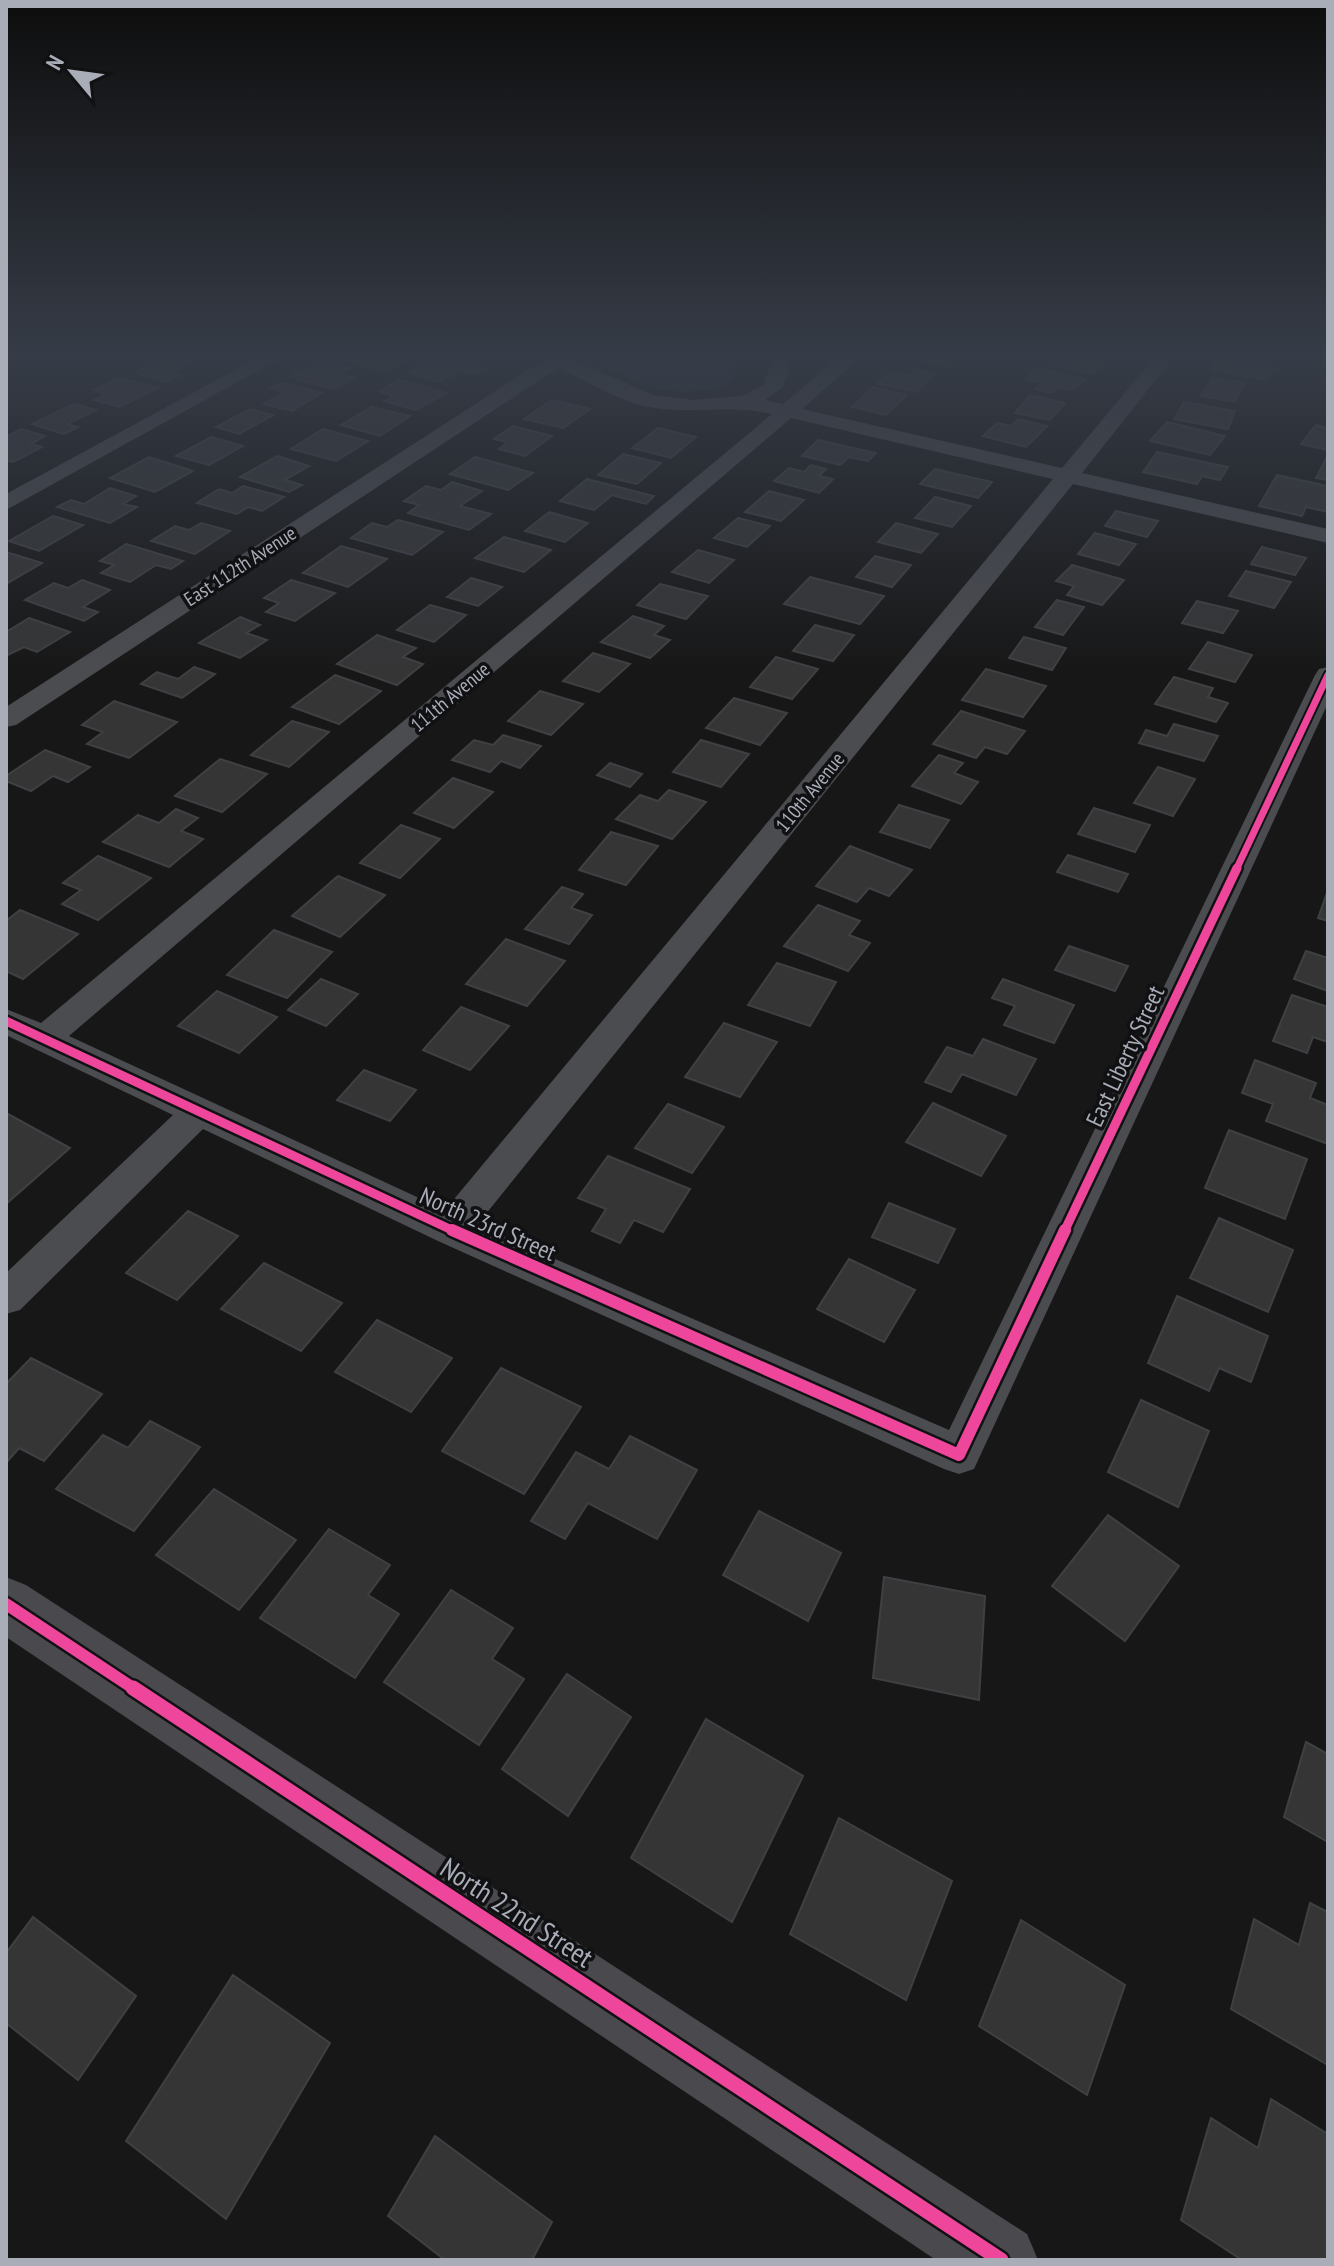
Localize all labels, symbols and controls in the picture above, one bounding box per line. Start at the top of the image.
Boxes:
north arrow [32,32,112,112]
text: N [39,50,70,74]
street label: East 112th Avenue [179,520,301,612]
street label: 111th Avenue [405,656,495,738]
street label: 110th Avenue [770,747,850,837]
street label: East Liberty Street [1079,980,1171,1131]
street label: North 23rd Street [415,1180,561,1268]
street label: North 22nd Street [434,1849,601,1975]

